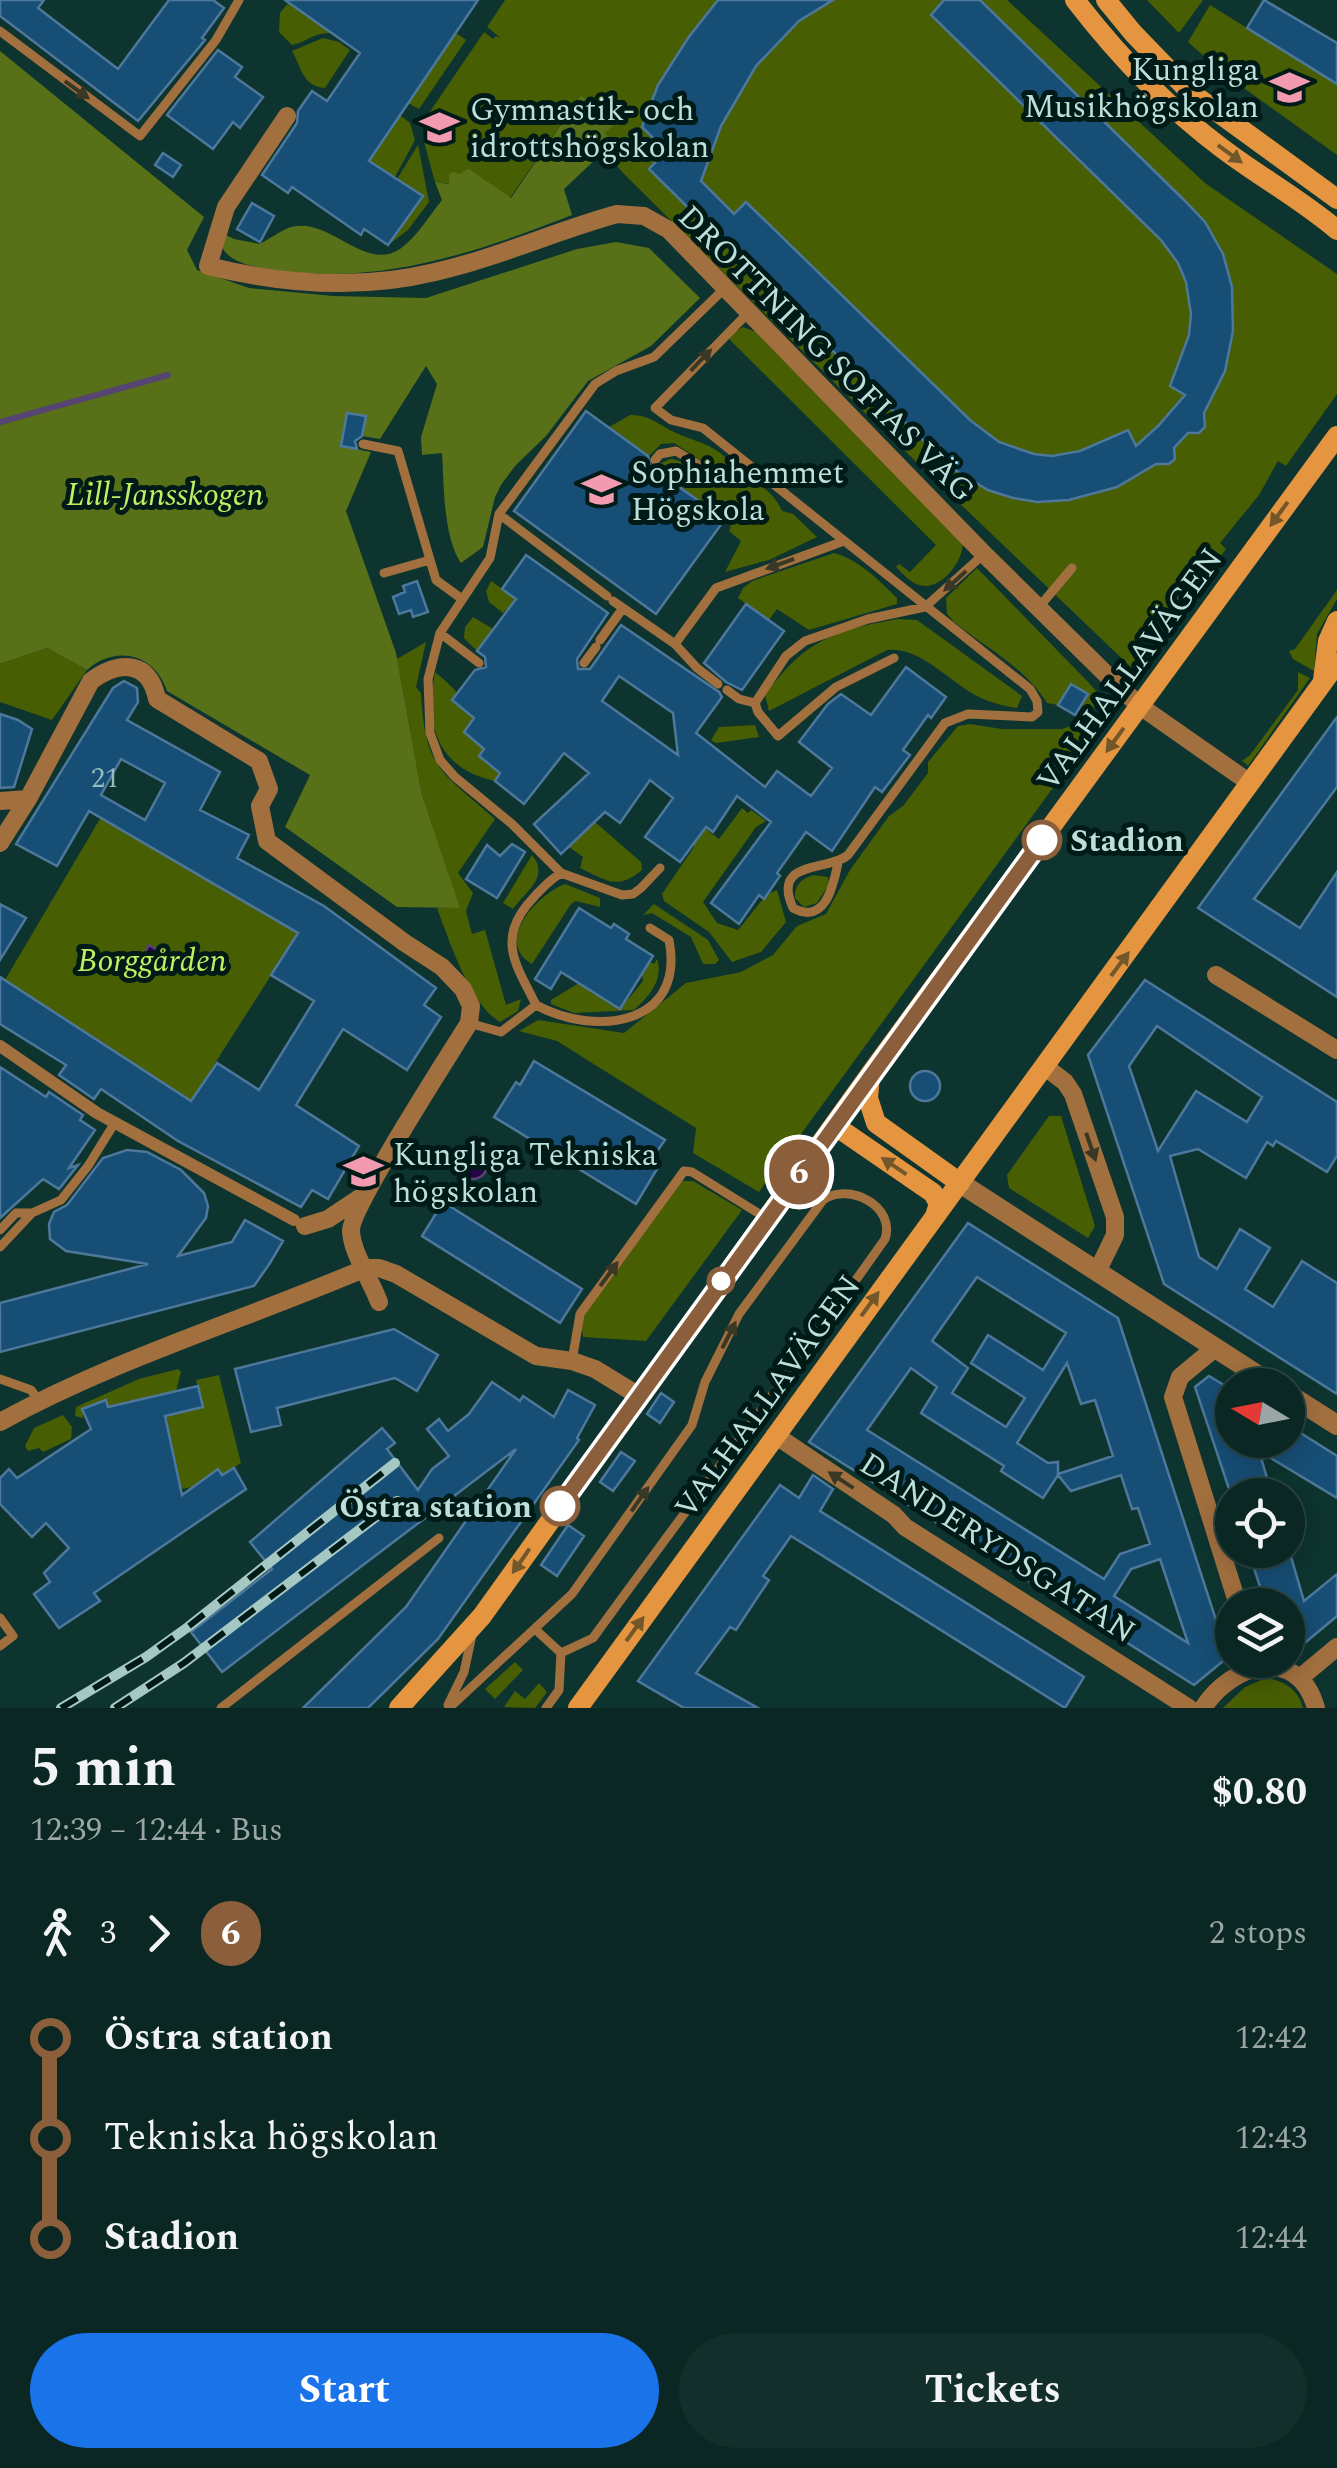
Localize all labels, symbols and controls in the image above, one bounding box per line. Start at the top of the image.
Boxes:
place label: Kungliga Musikhögskolan [1024,46,1259,132]
school or university icon: Kungliga Musikhögskolan [1268,66,1310,108]
one-way arrow [64,80,91,100]
place label: Gymnastik- och idrottshögskolan [470,86,709,172]
school or university icon: Gymnastik- och idrottshögskolan [419,106,461,148]
one-way arrow [1217,144,1244,164]
street label: DROTTNING SOFIAS VÄG [666,194,986,514]
one-way arrow [689,348,712,372]
place label: Sophiahemmet Högskola [631,449,844,535]
school or university icon: Sophiahemmet Högskola [580,469,622,511]
park label: Lill-Jansskogen [66,471,264,520]
one-way arrow [1270,501,1290,528]
street label: VALHALLAVÄGEN [1025,538,1236,802]
one-way arrow [764,557,794,572]
one-way arrow [943,569,968,591]
one-way arrow [1106,727,1125,753]
house number: 21 [91,757,119,800]
place label: Stadion [1070,817,1184,866]
marker: Stadion [1023,821,1061,859]
park label: Borggården [77,937,227,986]
one-way arrow [1109,951,1129,977]
place label: Kungliga Tekniska högskolan [393,1131,658,1217]
one-way arrow [1085,1133,1100,1163]
line badge: 6 [766,1140,832,1204]
text: 6 [789,1146,809,1199]
school or university icon: Kungliga Tekniska högskolan [342,1151,384,1193]
one-way arrow [880,1157,907,1176]
one-way arrow [599,1260,618,1287]
street label: VALHALLAVÄGEN [663,1265,874,1529]
unlabelled marker [708,1268,734,1294]
one-way arrow [860,1291,880,1317]
one-way arrow [720,1320,737,1349]
north arrow [1215,1368,1305,1458]
map controls [1215,1368,1305,1678]
street label: DANDERYDSGATAN [849,1440,1145,1656]
one-way arrow [827,1471,855,1489]
button: locate [1215,1478,1305,1568]
place label: Östra station [339,1483,532,1532]
one-way arrow [629,1486,649,1512]
marker: Östra station [541,1487,579,1525]
one-way arrow [512,1547,531,1574]
button: layers [1215,1588,1305,1678]
one-way arrow [625,1616,644,1642]
text: 5 min [30,1727,176,1810]
text: $0.80 [1212,1764,1307,1822]
text: 12:39 – 12:44 · Bus [30,1806,283,1855]
icon: walk [30,1906,85,1961]
icon: forward [131,1906,186,1961]
text: 6 [221,1907,241,1960]
text: 3 [100,1909,116,1958]
text: 2 stops [1209,1909,1307,1958]
text: Östra station [104,2009,333,2067]
text: 12:42 [1235,2014,1307,2063]
text: Tekniska högskolan [104,2109,439,2167]
text: 12:43 [1235,2114,1307,2163]
text: Stadion [104,2209,239,2267]
text: 12:44 [1235,2214,1307,2263]
button: Start [30,2333,659,2448]
button: Tickets [679,2333,1307,2448]

